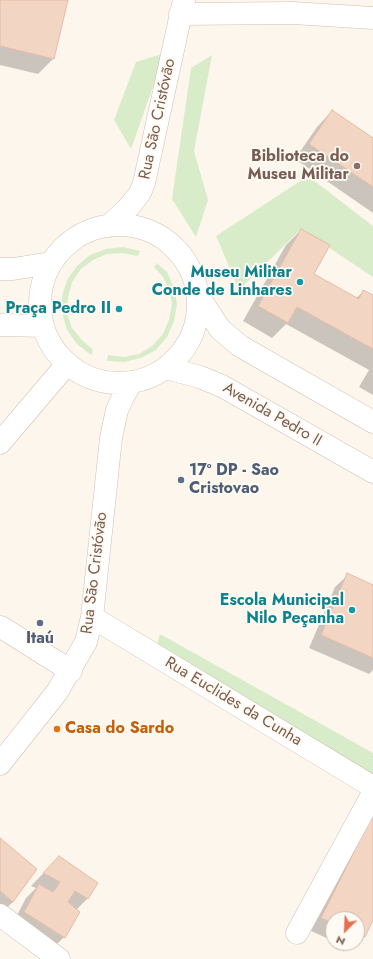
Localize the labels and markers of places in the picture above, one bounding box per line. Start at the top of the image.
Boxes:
place label: Biblioteca do Museu Militar [247,147,349,185]
marker: Biblioteca do Museu Militar [352,161,362,171]
place label: Museu Militar Conde de Linhares [152,263,292,301]
marker: Museu Militar Conde de Linhares [295,277,305,287]
place label: Praça Pedro II [5,299,111,319]
marker: Praça Pedro II [114,304,124,314]
place label: 17º DP - Sao Cristovao [189,461,279,499]
marker: 17º DP - Sao Cristovao [176,475,186,485]
place label: Escola Municipal Nilo Peçanha [220,591,344,629]
marker: Escola Municipal Nilo Peçanha [347,605,357,615]
marker: Itaú [35,618,45,628]
place label: Itaú [26,629,54,649]
place label: Casa do Sardo [65,719,174,739]
marker: Casa do Sardo [52,724,62,734]

